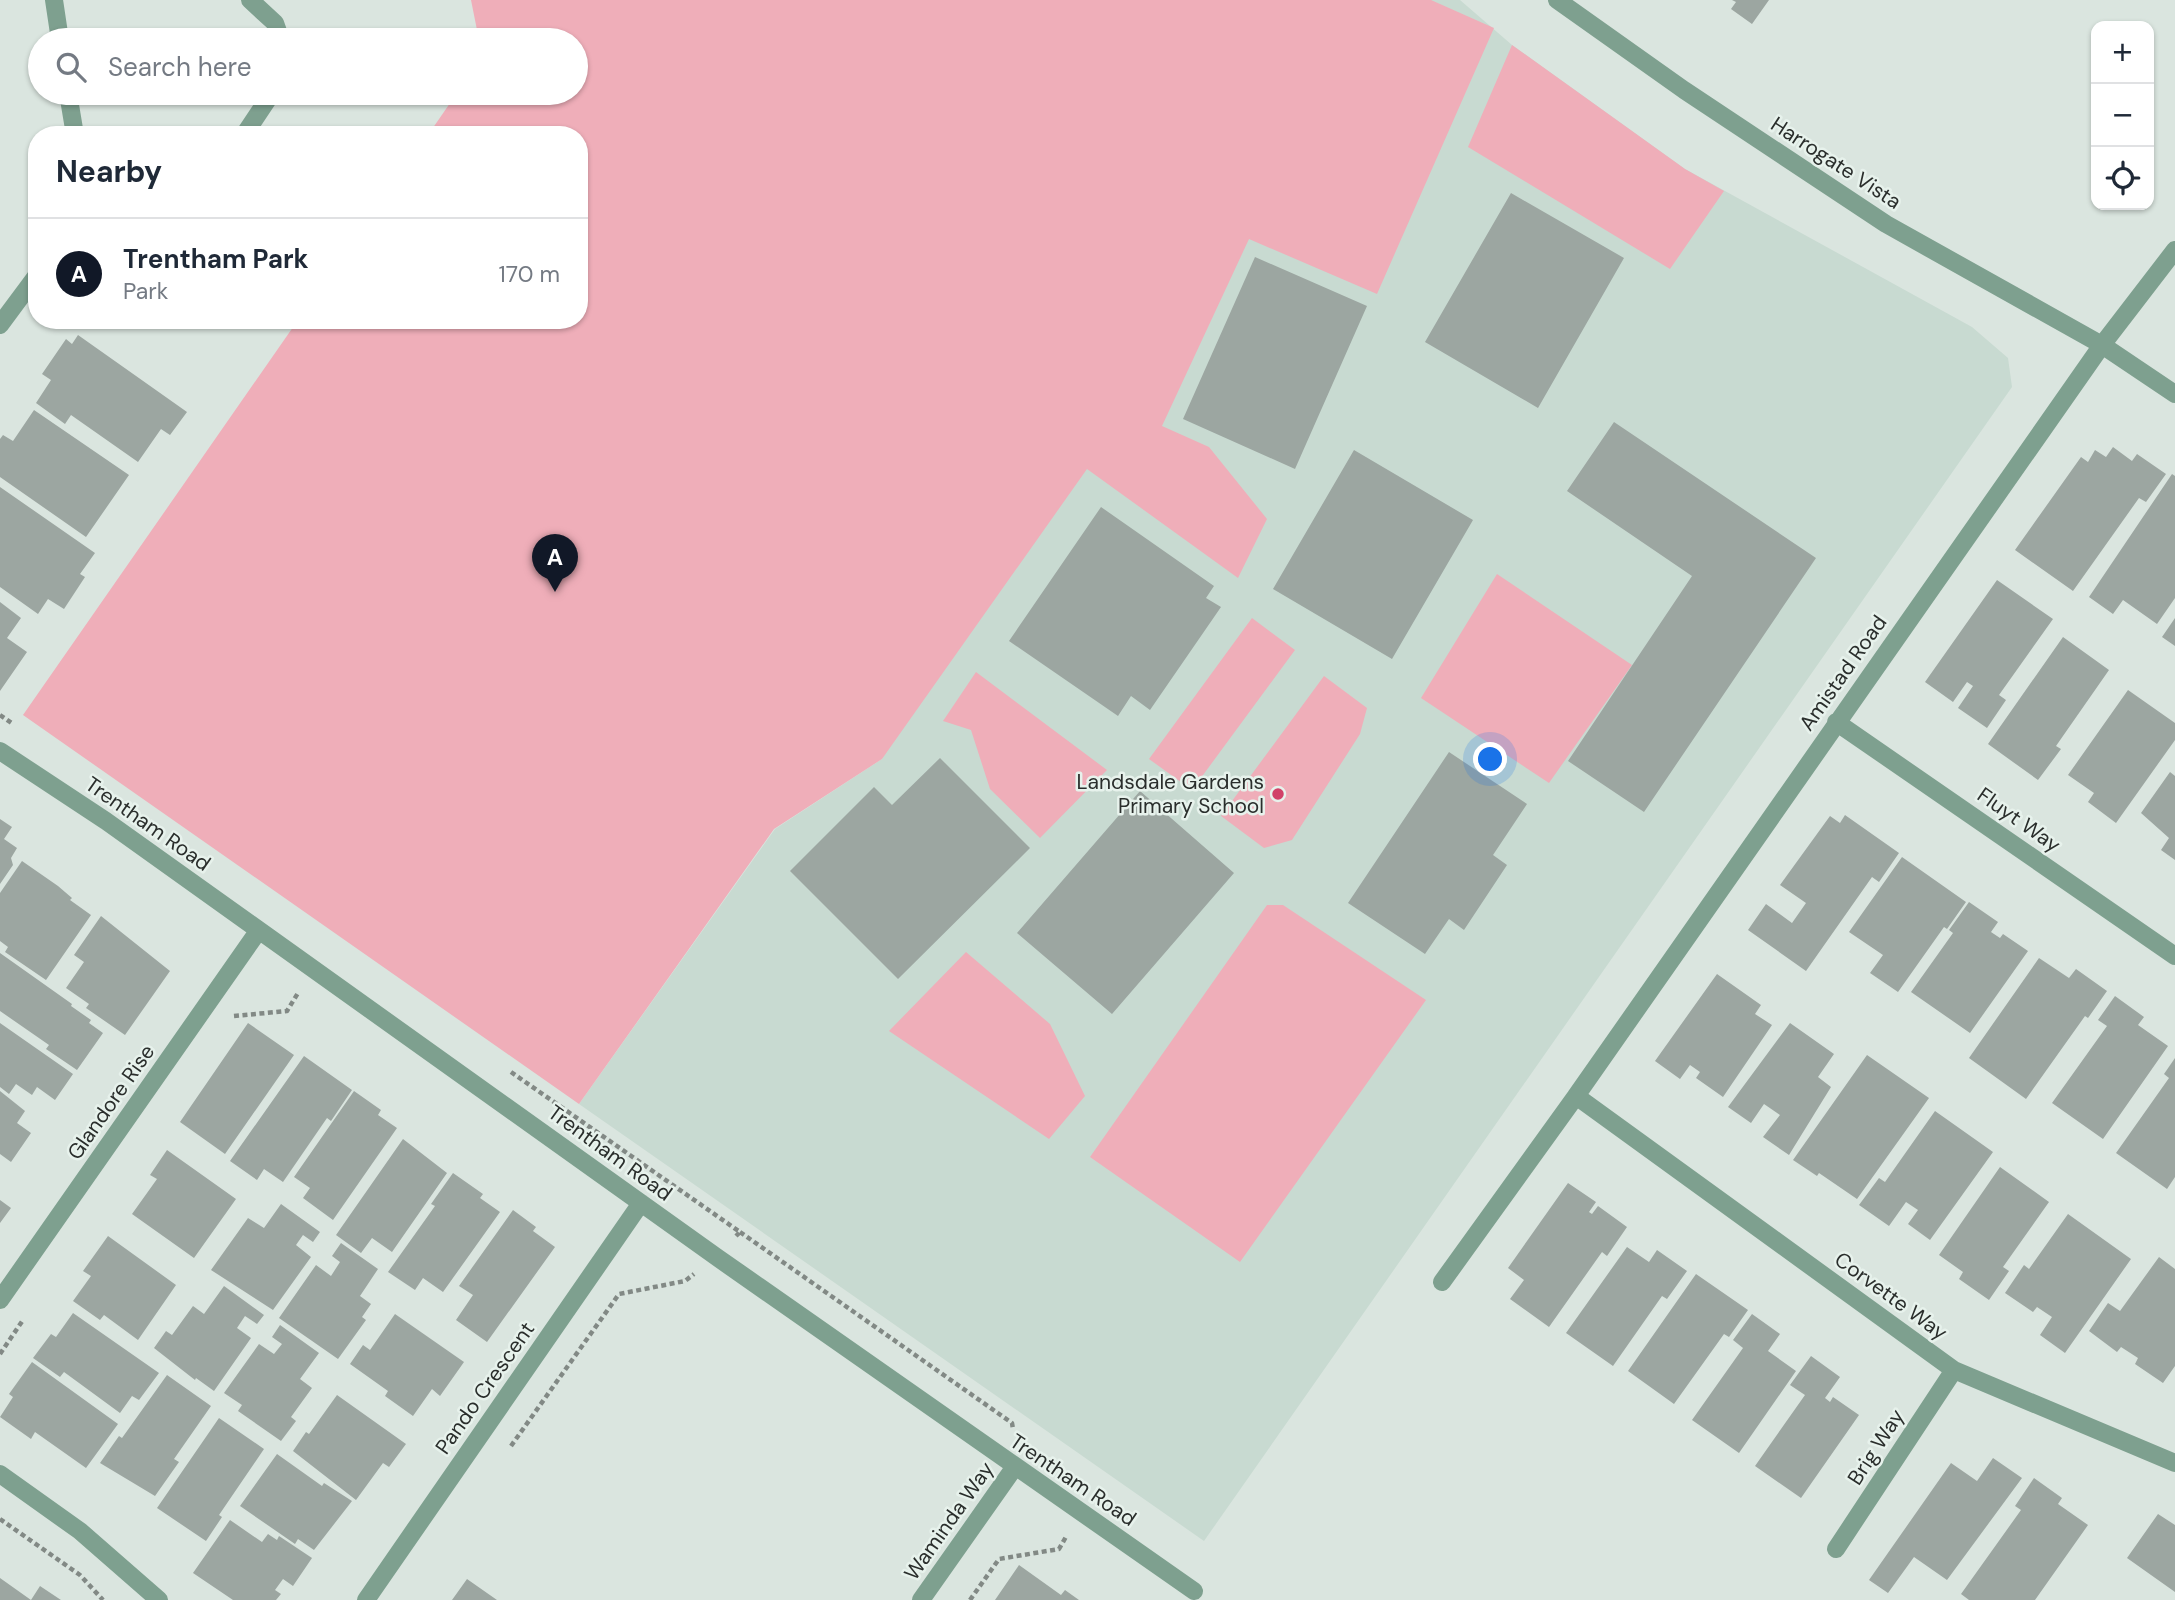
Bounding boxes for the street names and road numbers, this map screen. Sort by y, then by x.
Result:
street label: Harrogate Vista [1765,110,1907,216]
street label: Amistad Road [1793,610,1893,736]
street label: Trentham Road [80,770,216,878]
street label: Fluyt Way [1972,781,2066,859]
street label: Glandore Rise [61,1039,161,1165]
street label: Trentham Road [542,1099,678,1207]
street label: Corvette Way [1829,1246,1953,1347]
street label: Pando Crescent [429,1316,541,1460]
street label: Brig Way [1841,1404,1911,1490]
street label: Trentham Road [1004,1427,1142,1533]
street label: Waminda Way [898,1456,1000,1586]

